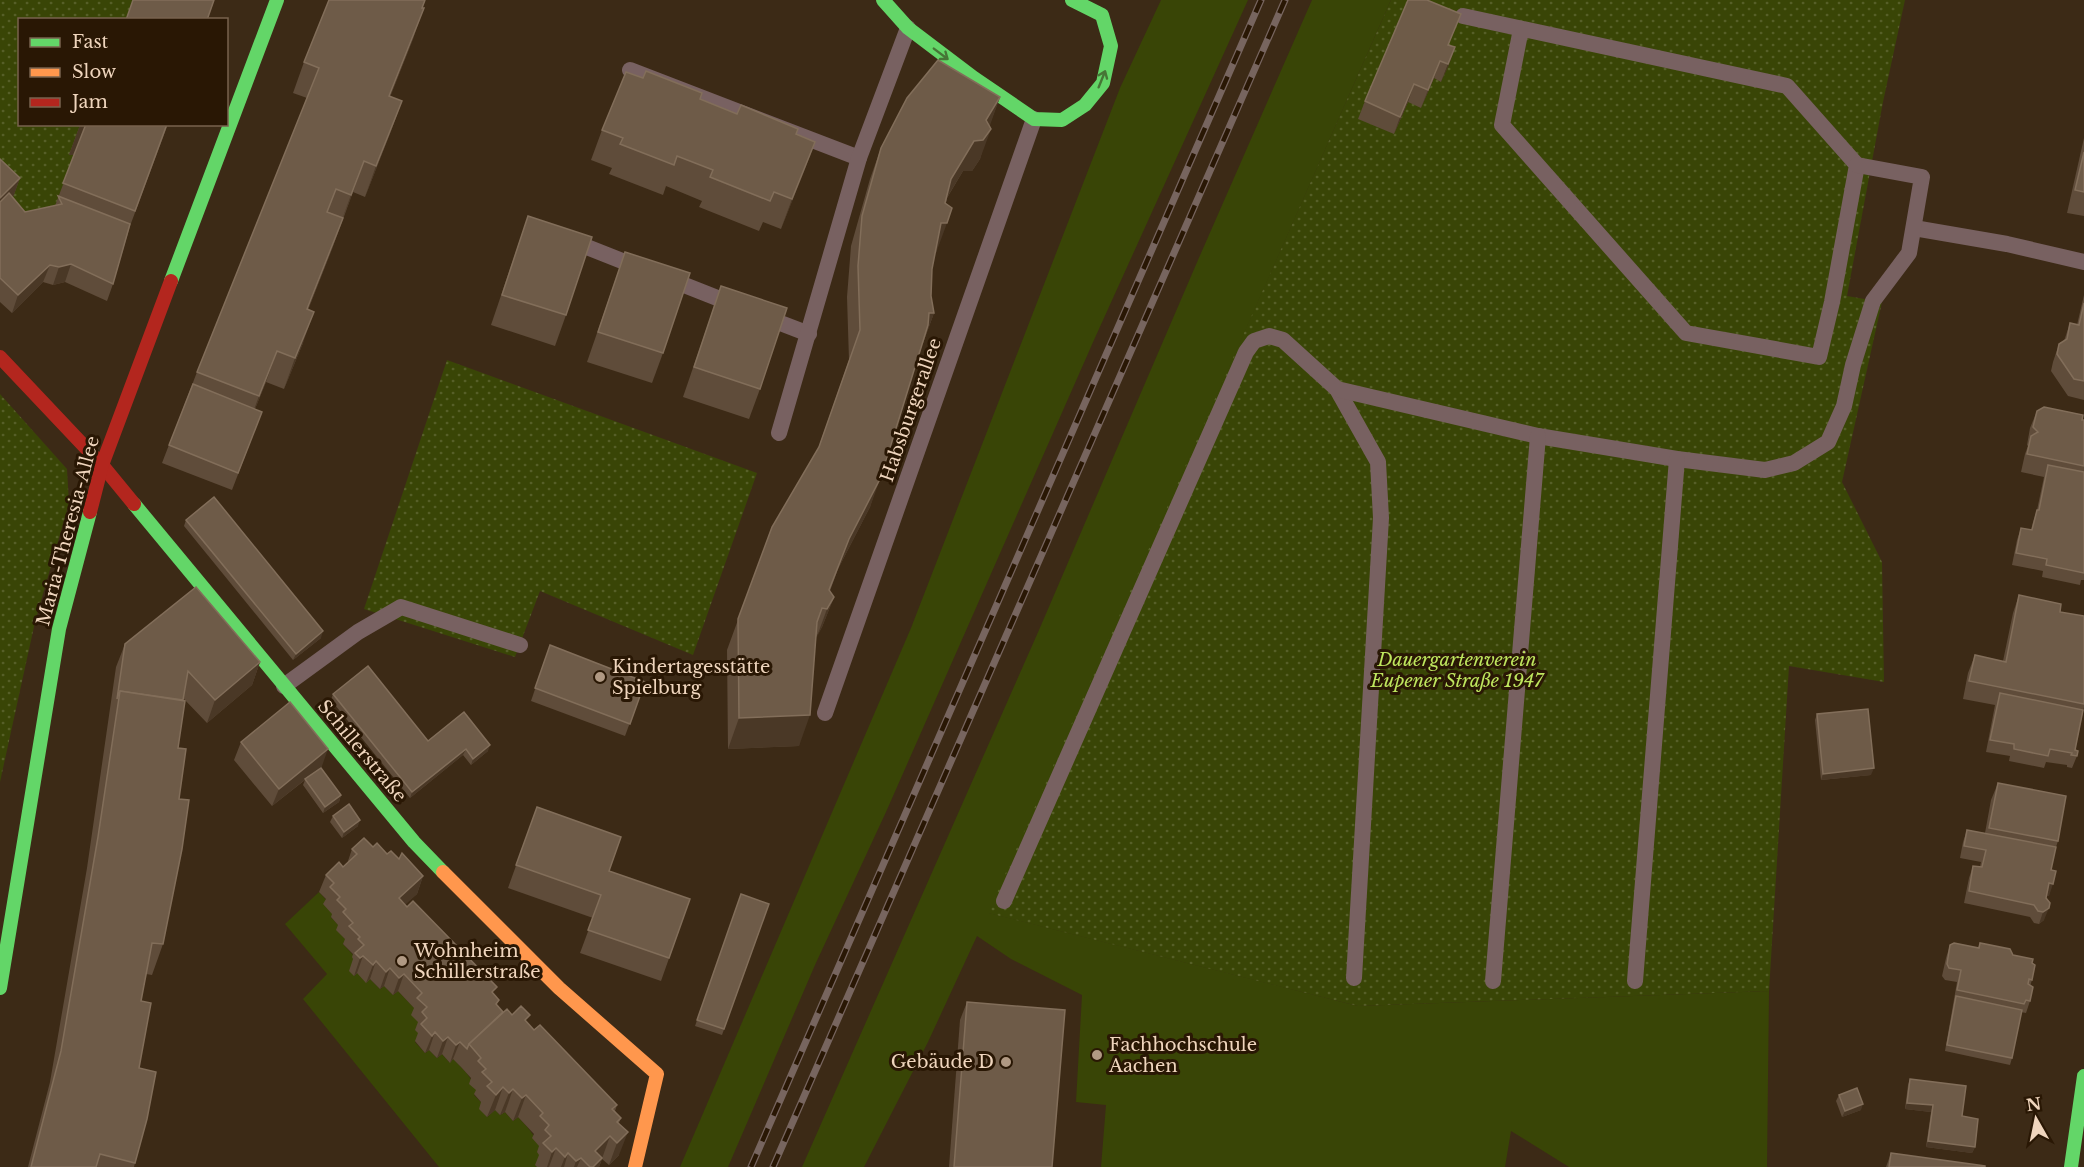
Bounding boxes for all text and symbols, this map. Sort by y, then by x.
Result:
legend [18,18,228,126]
text: Fast [72,31,109,53]
one-way arrow [933,47,949,60]
text: Slow [72,61,117,83]
one-way arrow [1097,70,1108,88]
text: Jam [70,91,108,113]
street label: Habsburgerallee [876,335,946,485]
street label: Maria-Theresia-Allee [32,434,104,628]
park label: Dauergartenverein Eupener Straße 1947 [1370,649,1545,692]
place label: Kindertagesstätte Spielburg [612,656,770,699]
marker: Kindertagesstätte Spielburg [593,670,607,684]
street label: Schillerstraße [313,695,411,807]
place label: Wohnheim Schillerstraße [413,940,541,983]
marker: Wohnheim Schillerstraße [395,954,409,968]
place label: Fachhochschule Aachen [1108,1034,1257,1077]
marker: Fachhochschule Aachen [1090,1048,1104,1062]
place label: Gebäude D [891,1051,994,1073]
marker: Gebäude D [999,1055,1013,1069]
north arrow [2006,1089,2066,1149]
text: N [2025,1093,2043,1115]

